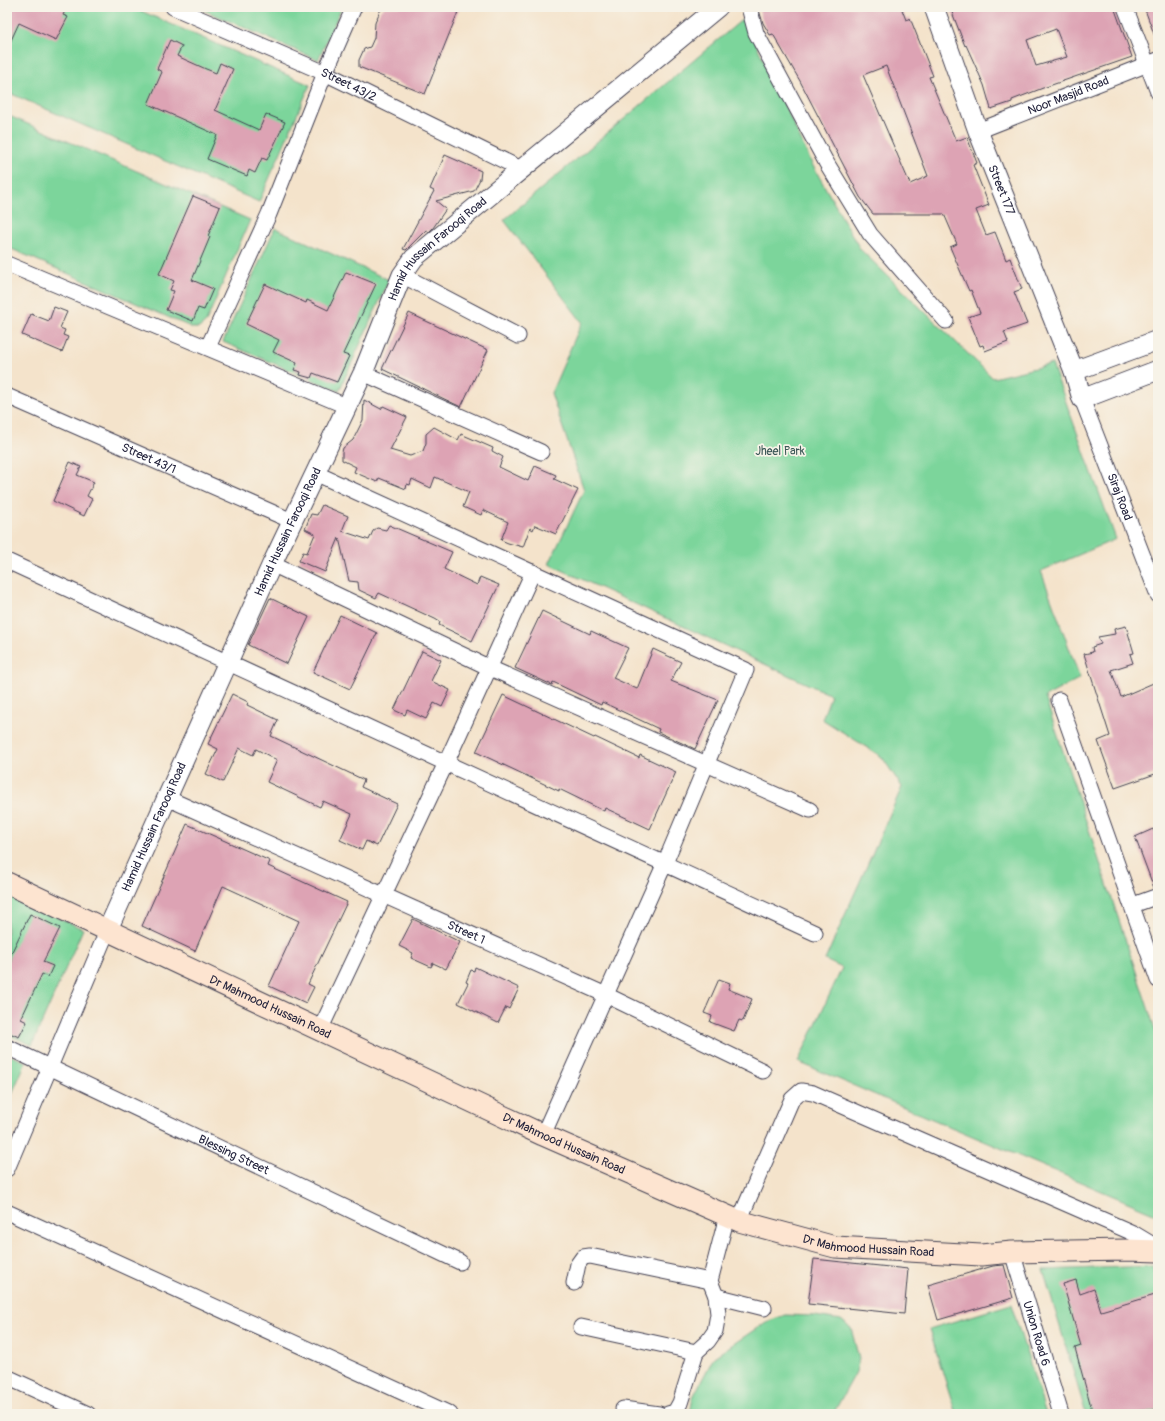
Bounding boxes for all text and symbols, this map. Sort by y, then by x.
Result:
street label: Street 43/2 [319,65,379,105]
street label: Noor Masjid Road [1026,73,1111,118]
street label: Street 177 [985,163,1019,218]
street label: Hamid Hussain Farooqi Road [385,193,490,303]
street label: Street 43/1 [119,440,178,477]
park label: Jheel Park [755,444,805,459]
street label: Hamid Hussain Farooqi Road [251,465,324,598]
street label: Siraj Road [1104,471,1136,523]
street label: Hamid Hussain Farooqi Road [118,760,190,894]
street label: Street 1 [445,917,488,947]
street label: Dr Mahmood Hussain Road [207,972,334,1042]
street label: Dr Mahmood Hussain Road [500,1110,628,1178]
street label: Blessing Street [196,1131,272,1178]
street label: Dr Mahmood Hussain Road [801,1231,935,1260]
street label: Union Road 6 [1020,1299,1054,1368]

